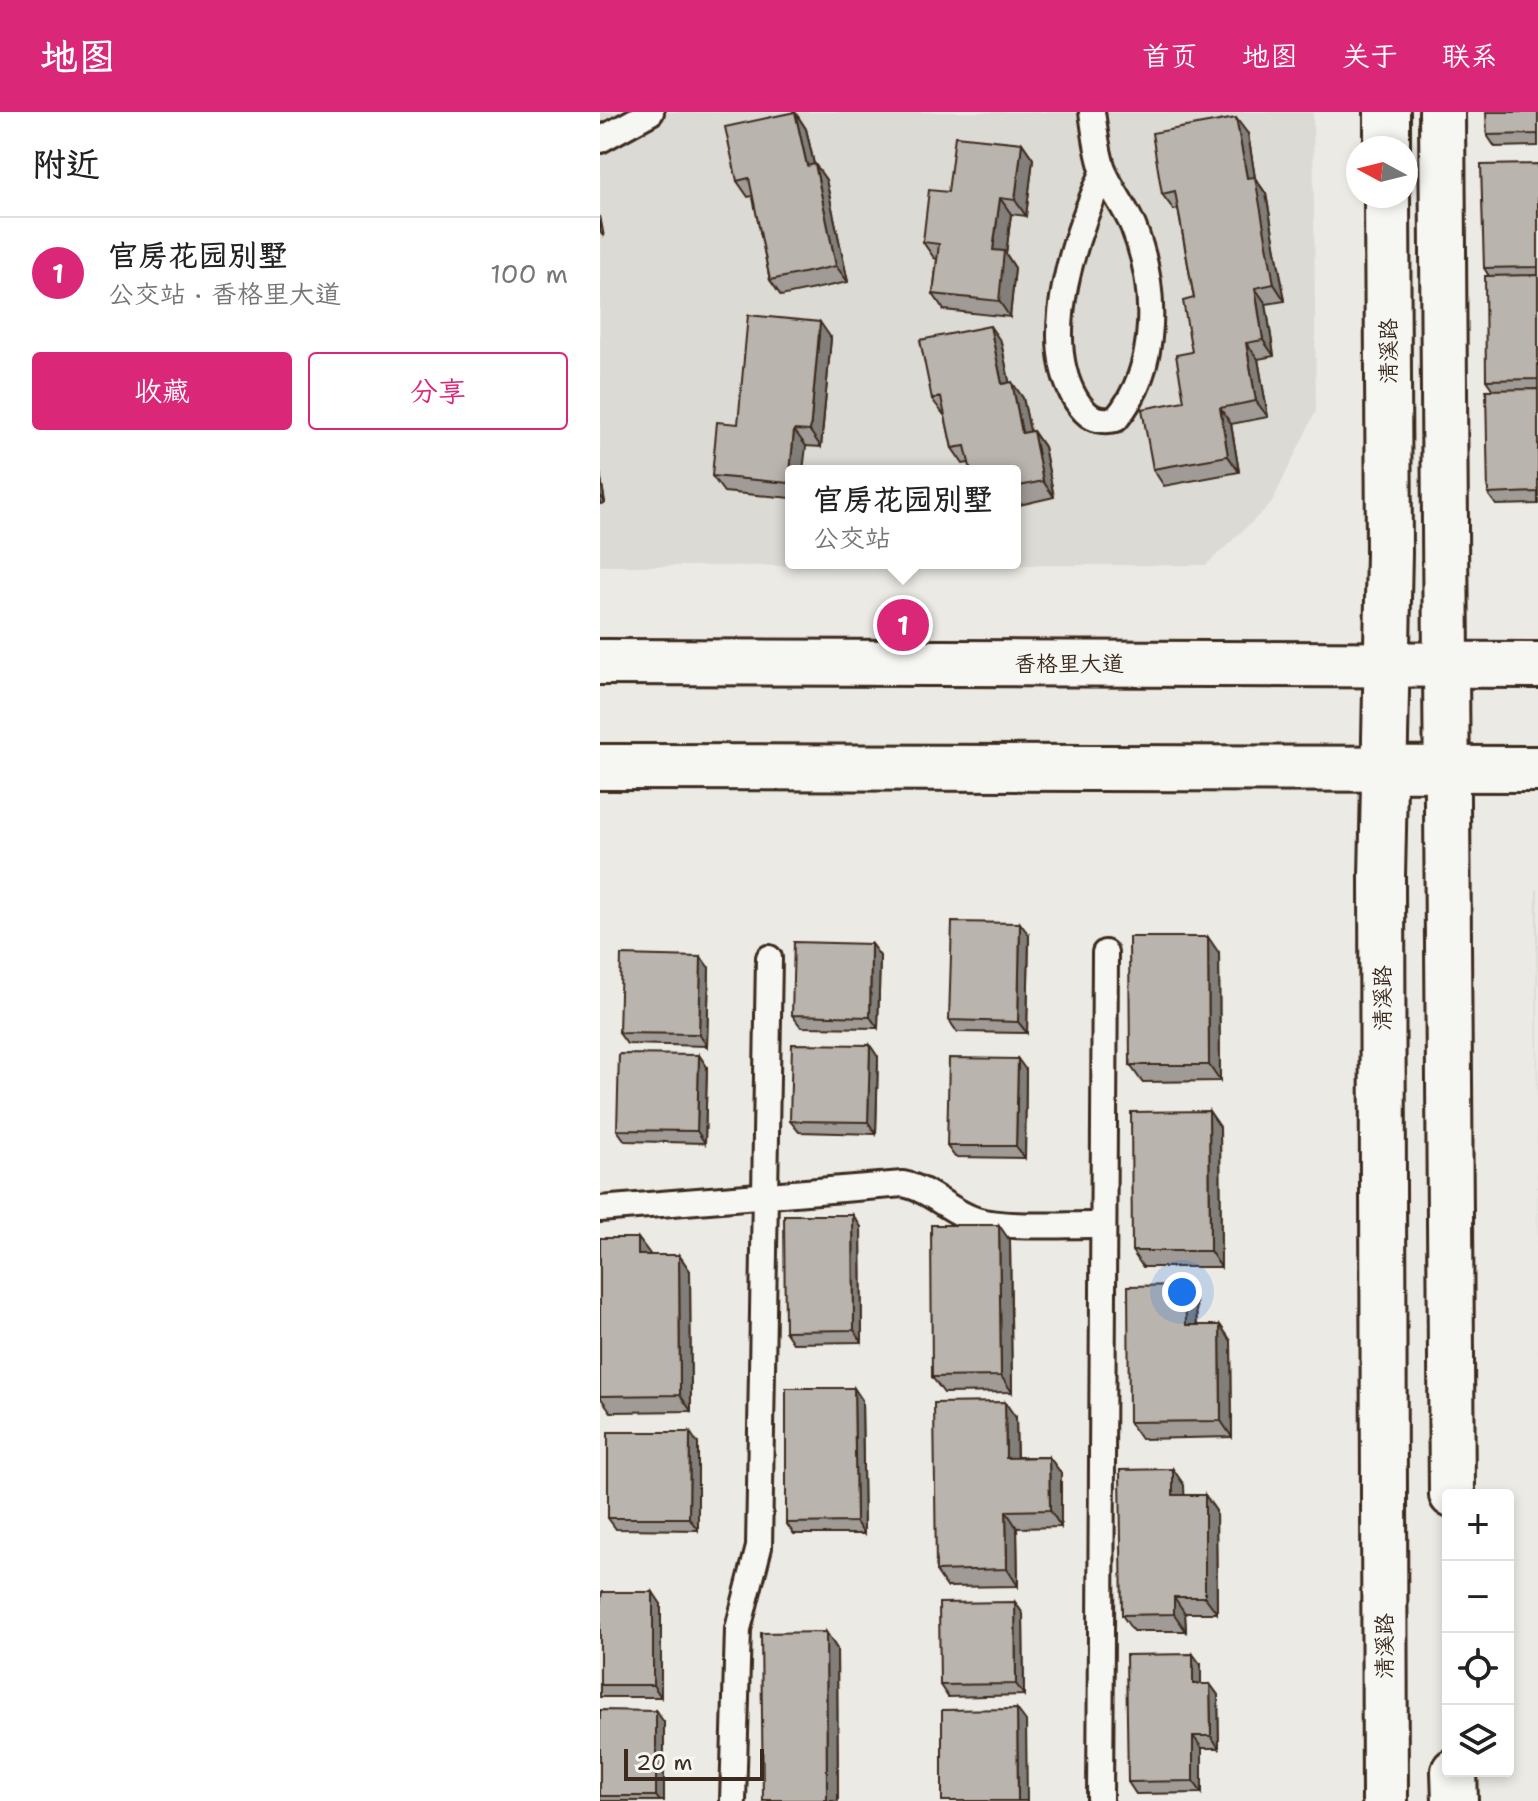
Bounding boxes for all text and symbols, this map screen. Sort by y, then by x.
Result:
text: 地图 [40,31,116,82]
text: 首页 [1142,37,1198,75]
text: 地图 [1242,37,1298,75]
text: 关于 [1342,37,1398,75]
text: 联系 [1442,37,1498,75]
north arrow [1346,136,1418,208]
text: 附近 [32,141,100,187]
text: 官房花园别墅 [108,235,288,276]
text: 1 [52,256,64,291]
text: 100 m [490,256,568,291]
text: 公交站 · 香格里大道 [108,276,341,311]
street label: 清溪路 [1374,318,1403,384]
button: 收藏 [32,352,292,430]
button: 分享 [308,352,568,430]
popup [785,465,1021,569]
text: 官房花园别墅 [813,479,993,520]
text: 公交站 [813,520,891,555]
pin: 1 [877,595,929,655]
street label: 香格里大道 [1014,649,1124,678]
street label: 清溪路 [1368,965,1397,1031]
your location [1162,1272,1202,1312]
map controls [1442,1489,1514,1777]
button: + [1442,1489,1514,1561]
button: − [1442,1561,1514,1633]
street label: 清溪路 [1370,1613,1399,1679]
button: locate [1442,1633,1514,1705]
button: layers [1442,1705,1514,1777]
scale bar [624,1745,764,1781]
text: 20 m [636,1748,693,1777]

